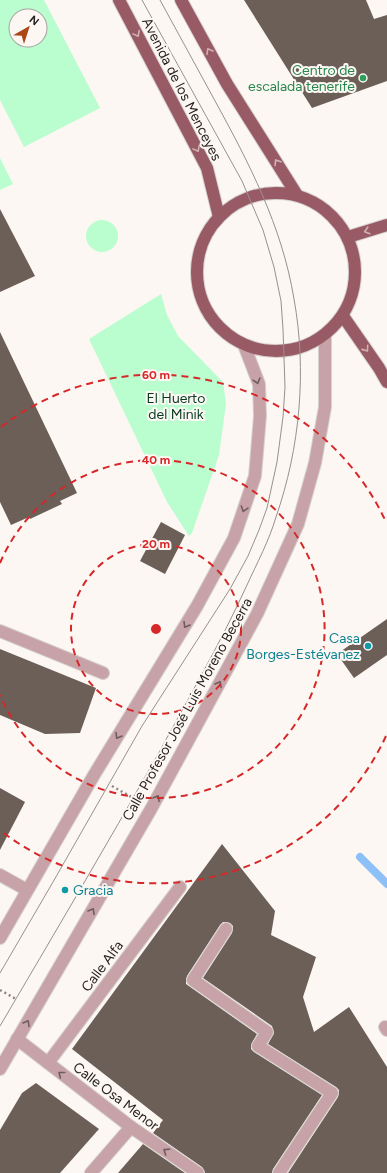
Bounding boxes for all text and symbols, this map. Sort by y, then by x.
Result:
north arrow [8,8,48,48]
text: N [27,13,41,28]
street label: Avenida de los Menceyes [138,15,225,164]
one-way arrow [132,30,140,38]
one-way arrow [206,48,214,56]
place label: Centro de escalada tenerife [248,62,355,95]
marker: Centro de escalada tenerife [358,73,368,83]
one-way arrow [193,145,200,153]
one-way arrow [274,159,281,166]
one-way arrow [364,226,371,235]
one-way arrow [361,344,368,351]
text: 60 m [142,368,170,382]
one-way arrow [252,378,261,385]
park label: El Huerto del Minik [147,390,205,423]
text: 40 m [142,453,170,467]
one-way arrow [240,505,249,512]
text: 20 m [142,537,170,551]
street label: Calle Profesor José Luis Moreno Becerra [119,595,256,824]
one-way arrow [183,621,190,628]
centre of rings [149,622,163,636]
place label: Casa Borges-Estévanez [246,630,360,663]
marker: Casa Borges-Estévanez [363,641,373,651]
one-way arrow [214,681,222,688]
one-way arrow [115,732,122,739]
one-way arrow [152,795,159,802]
place label: Gracia [73,882,113,899]
marker: Gracia [60,885,70,895]
one-way arrow [87,908,94,915]
street label: Calle Alfa [78,937,127,995]
one-way arrow [22,1020,29,1027]
street label: Calle Osa Menor [70,1059,162,1134]
one-way arrow [59,1072,66,1079]
one-way arrow [163,1148,170,1156]

